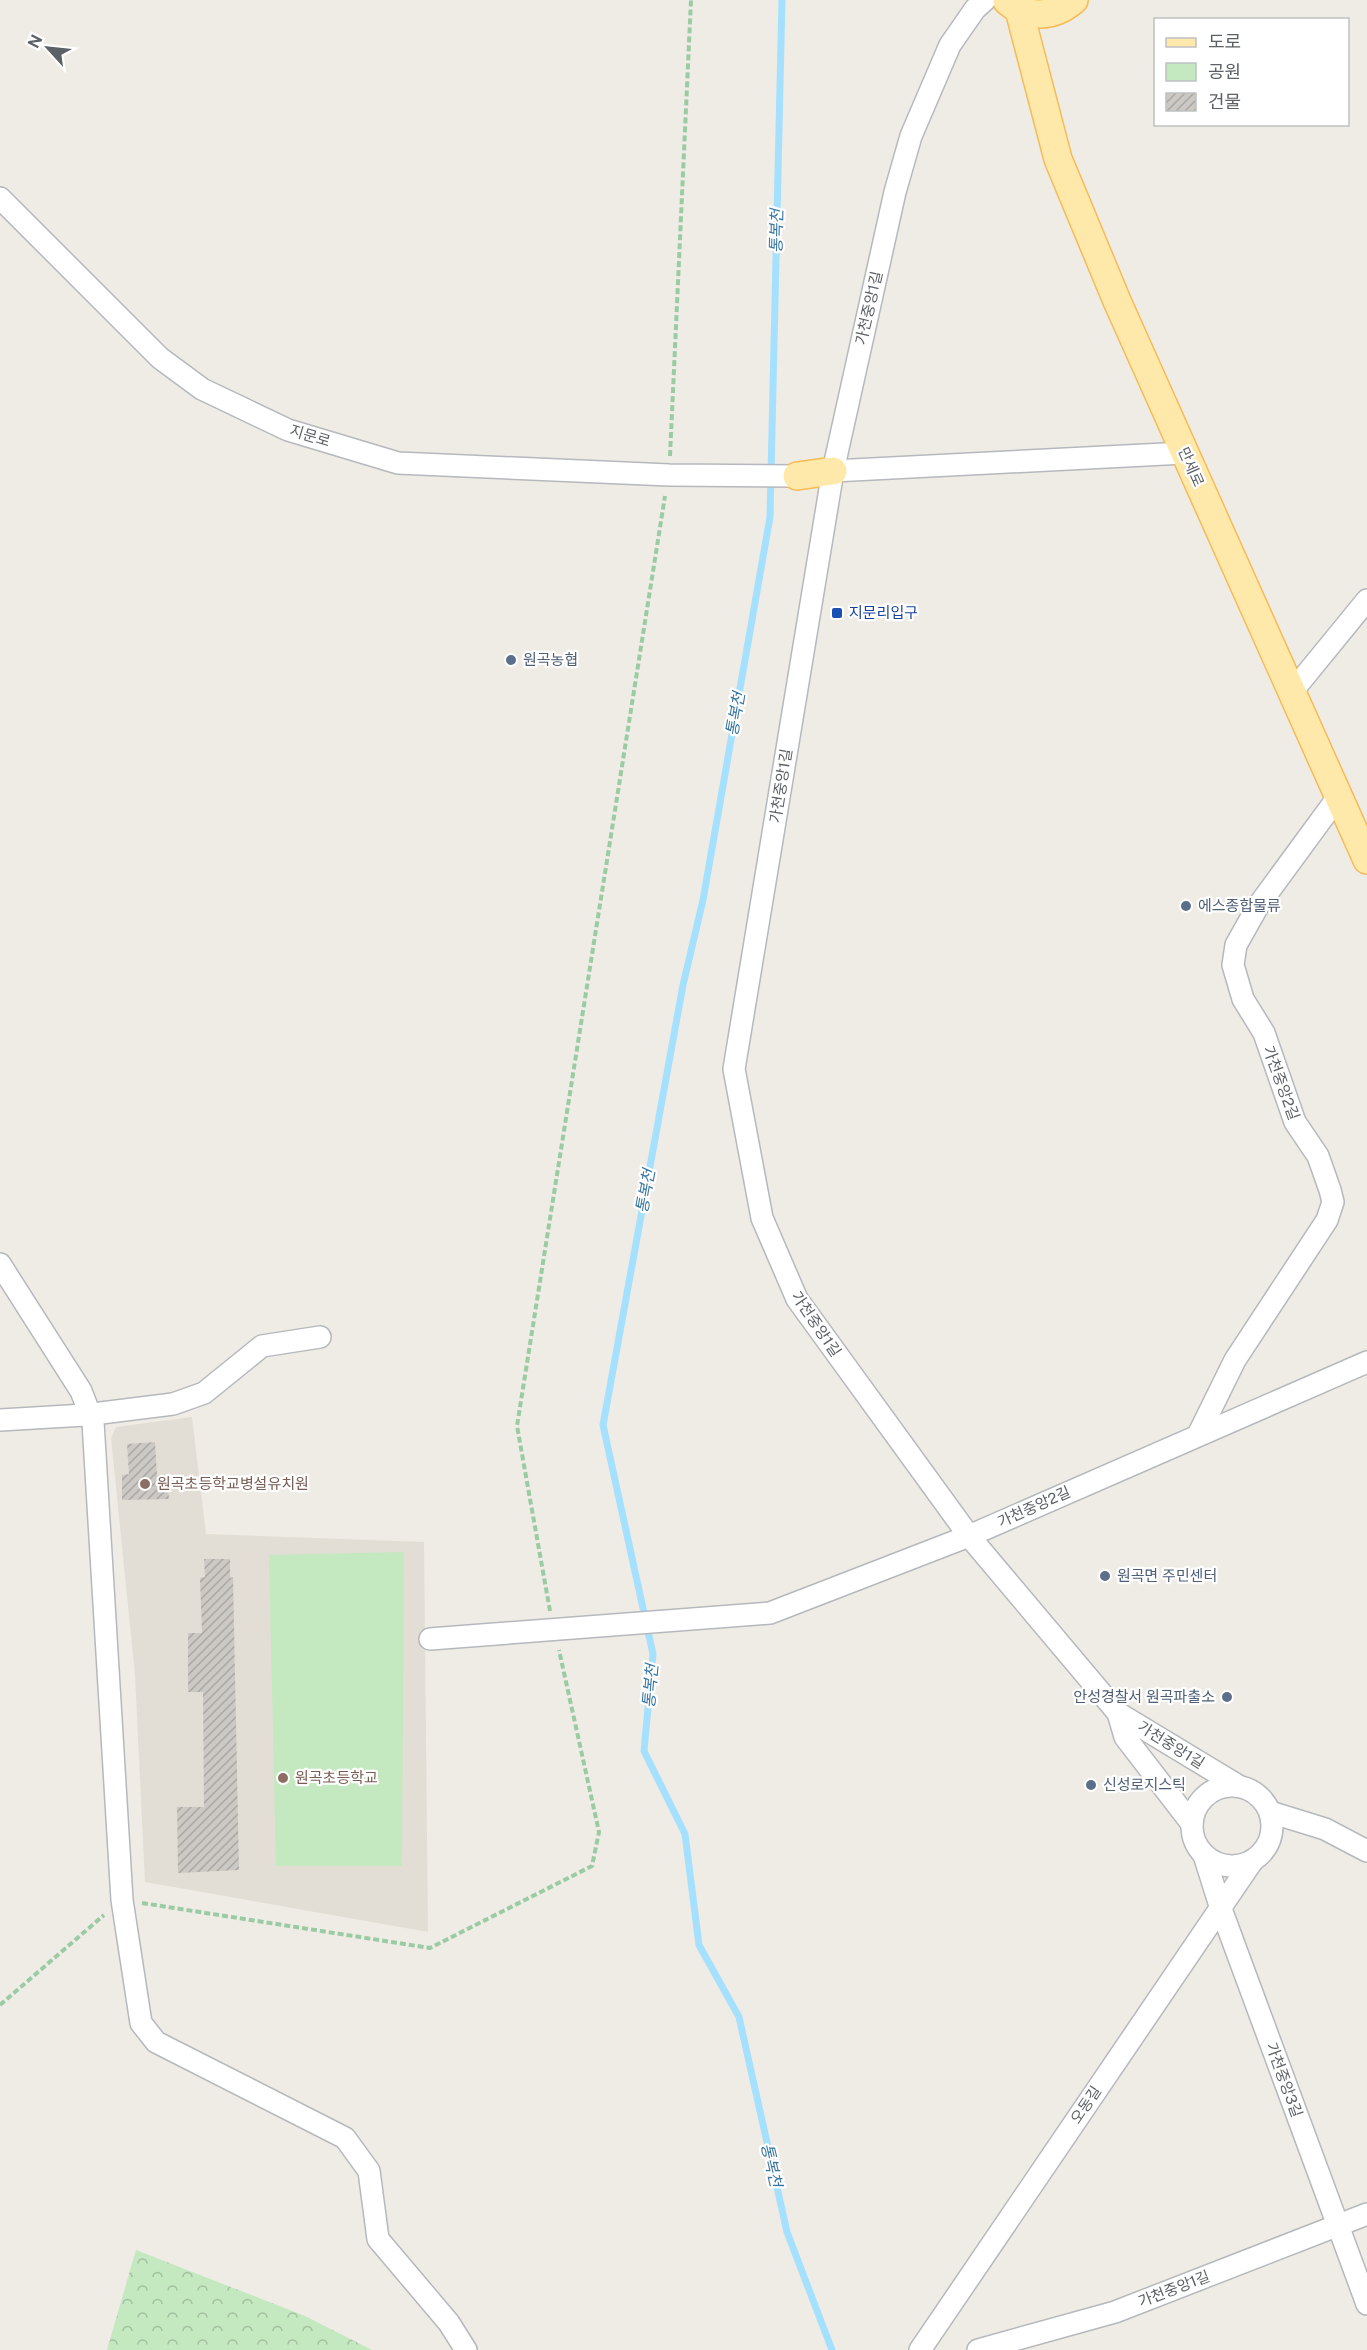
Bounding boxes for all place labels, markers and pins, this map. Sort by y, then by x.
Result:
place label: 지문리입구 [849,604,918,621]
marker: 지문리입구 [830,606,844,620]
place label: 원곡농협 [523,651,578,668]
marker: 원곡농협 [504,653,518,667]
place label: 에스종합물류 [1198,897,1281,914]
marker: 에스종합물류 [1179,899,1193,913]
place label: 원곡초등학교병설유치원 [157,1475,309,1492]
marker: 원곡초등학교병설유치원 [138,1477,152,1491]
place label: 원곡면 주민센터 [1117,1567,1217,1584]
marker: 원곡면 주민센터 [1098,1569,1112,1583]
place label: 안성경찰서 원곡파출소 [1073,1688,1215,1705]
marker: 안성경찰서 원곡파출소 [1220,1690,1234,1704]
place label: 원곡초등학교 [295,1769,378,1786]
marker: 원곡초등학교 [276,1771,290,1785]
place label: 신성로지스틱 [1103,1776,1186,1793]
marker: 신성로지스틱 [1084,1778,1098,1792]

